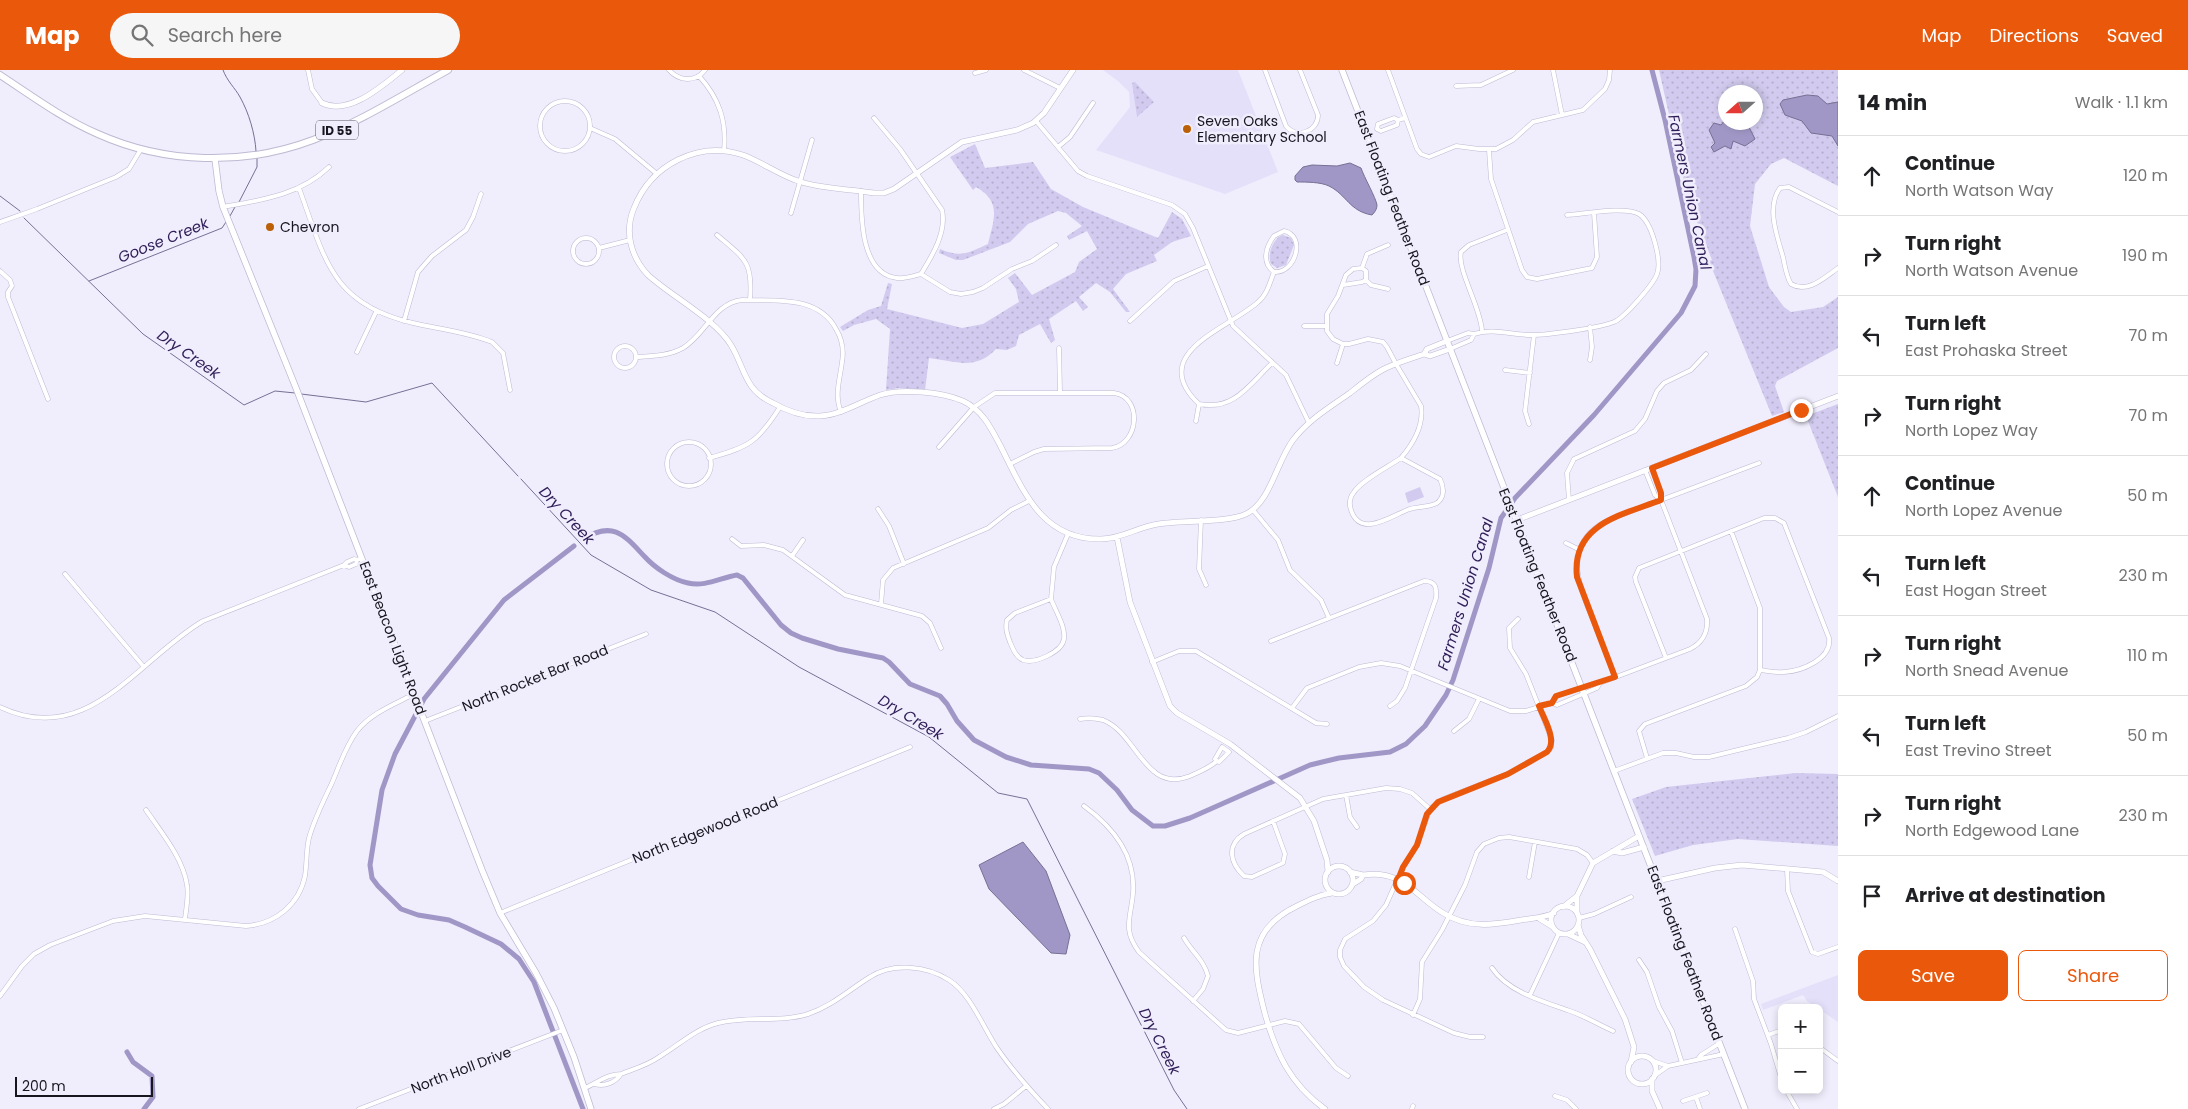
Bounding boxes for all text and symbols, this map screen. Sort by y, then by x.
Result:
search box [110,13,460,58]
text: Map [25,19,80,52]
icon: search [128,21,156,49]
text: Search here [168,22,282,49]
text: Map [1922,23,1961,48]
text: Directions [1989,23,2079,48]
text: Saved [2107,23,2163,48]
north arrow [1718,85,1763,130]
text: 14 min [1858,88,1927,117]
text: Walk · 1.1 km [2075,91,2168,114]
street label: East Floating Feather Road [1349,108,1435,288]
place label: Seven Oaks Elementary School [1197,111,1327,147]
water label: Farmers Union Canal [1663,112,1717,272]
road number: ID 55 [316,120,358,140]
marker: Seven Oaks Elementary School [1181,123,1193,135]
text: Continue [1905,150,1995,177]
icon: ahead [1858,162,1886,190]
text: 120 m [2123,164,2168,187]
text: North Watson Way [1905,179,2054,202]
water label: Goose Creek [115,212,213,268]
place label: Chevron [280,217,339,237]
marker: Chevron [264,221,276,233]
text: Turn right [1905,230,2001,257]
icon: right [1858,242,1886,270]
text: 190 m [2122,244,2168,267]
text: North Watson Avenue [1905,259,2078,282]
text: Turn left [1905,310,1986,337]
icon: left [1858,322,1886,350]
text: 70 m [2128,324,2168,347]
water label: Dry Creek [153,325,226,384]
text: East Prohaska Street [1905,339,2068,362]
text: Turn right [1905,390,2001,417]
route end [1790,399,1813,422]
icon: right [1858,402,1886,430]
text: 70 m [2128,404,2168,427]
text: North Lopez Way [1905,419,2038,442]
text: Continue [1905,470,1995,497]
water label: Dry Creek [535,481,600,550]
icon: ahead [1858,482,1886,510]
text: 50 m [2127,484,2168,507]
street label: East Floating Feather Road [1494,485,1582,665]
text: North Lopez Avenue [1905,499,2062,522]
water label: Farmers Union Canal [1432,515,1498,673]
text: Turn left [1905,550,1986,577]
street label: East Beacon Light Road [354,558,432,718]
icon: left [1858,562,1886,590]
text: 230 m [2119,564,2168,587]
text: East Hogan Street [1905,579,2047,602]
text: Turn right [1905,630,2001,657]
street label: North Rocket Bar Road [459,640,611,716]
icon: right [1858,642,1886,670]
text: 110 m [2127,644,2168,667]
text: North Snead Avenue [1905,659,2068,682]
water label: Dry Creek [874,689,949,745]
text: Turn left [1905,710,1986,737]
icon: left [1858,722,1886,750]
text: 50 m [2127,724,2168,747]
text: East Trevino Street [1905,739,2052,762]
text: Turn right [1905,790,2001,817]
street label: North Edgewood Road [629,792,781,868]
icon: right [1858,802,1886,830]
text: 230 m [2119,804,2168,827]
text: North Edgewood Lane [1905,819,2079,842]
street label: East Floating Feather Road [1642,863,1728,1043]
route start [1393,872,1416,895]
icon: arrive [1858,882,1886,910]
text: Arrive at destination [1905,882,2106,909]
button: Save [1858,950,2008,1001]
button: Share [2018,950,2168,1001]
water label: Dry Creek [1134,1004,1186,1079]
map controls [1778,1004,1823,1094]
button: + [1778,1004,1823,1049]
street label: North Holl Drive [408,1042,514,1098]
button: − [1778,1049,1823,1094]
scale bar [15,1074,152,1097]
text: 200 m [22,1076,66,1096]

